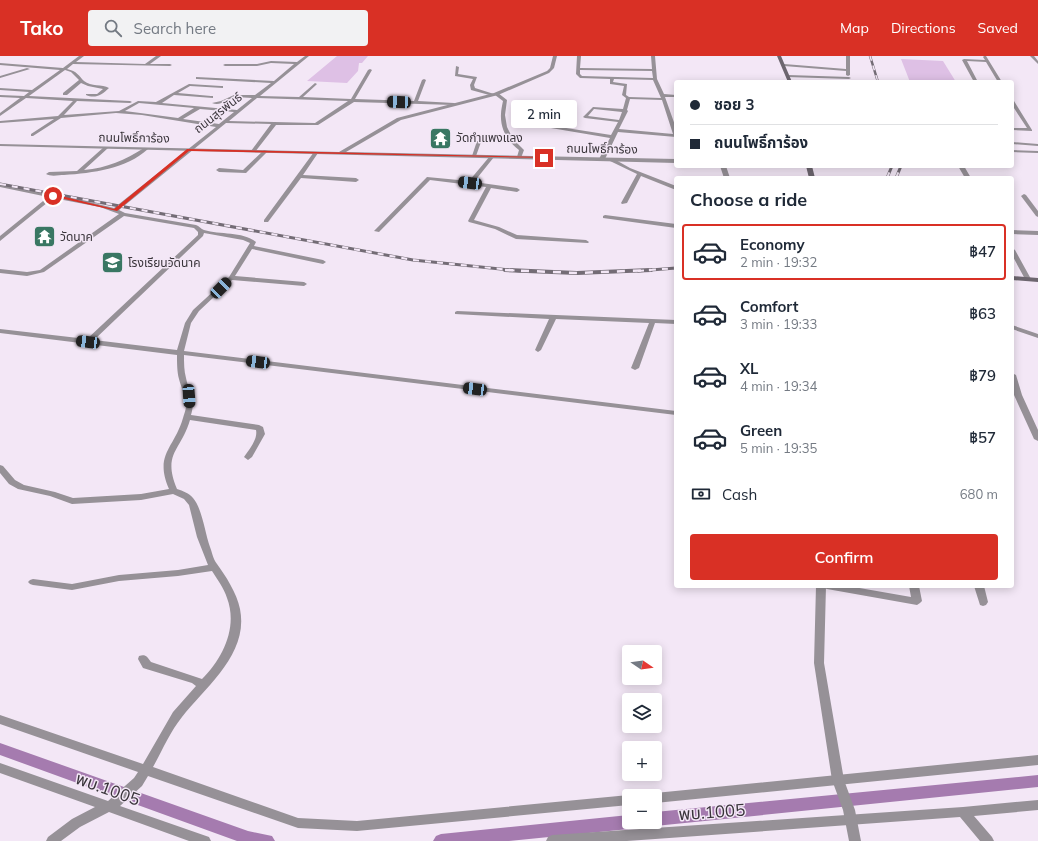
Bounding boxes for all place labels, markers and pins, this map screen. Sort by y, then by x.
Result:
temple icon: วัดกำแพงแลง [428,125,454,151]
place label: วัดกำแพงแลง [456,130,523,145]
temple icon: วัดนาค [32,224,58,250]
place label: วัดนาค [60,229,93,244]
school or university icon: โรงเรียนวัดนาค [100,250,126,276]
place label: โรงเรียนวัดนาค [128,255,201,270]

